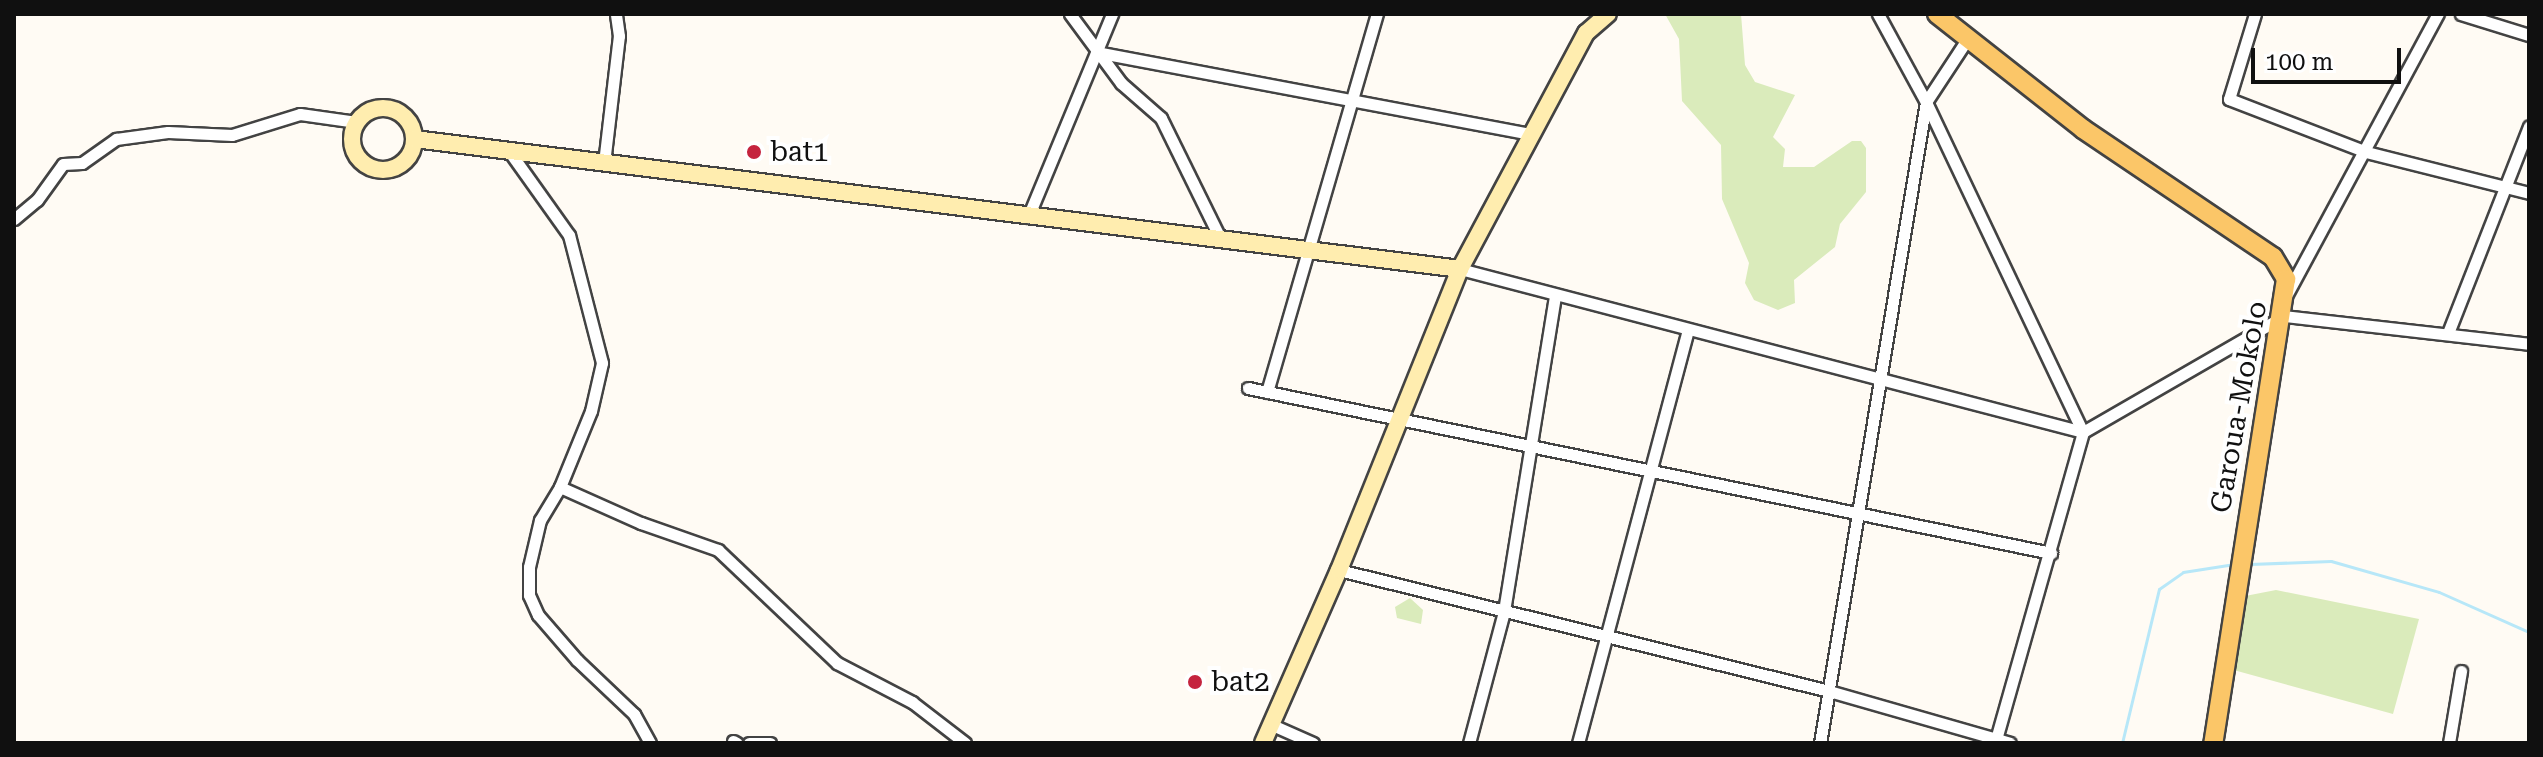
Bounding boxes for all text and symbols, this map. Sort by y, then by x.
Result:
scale bar [2255,32,2405,82]
text: 100 m [2265,48,2333,76]
place label: bat1 [770,135,829,169]
marker: bat1 [745,143,763,161]
street label: Garoua-Mokolo [2204,299,2274,515]
place label: bat2 [1211,665,1270,699]
marker: bat2 [1186,673,1204,691]

